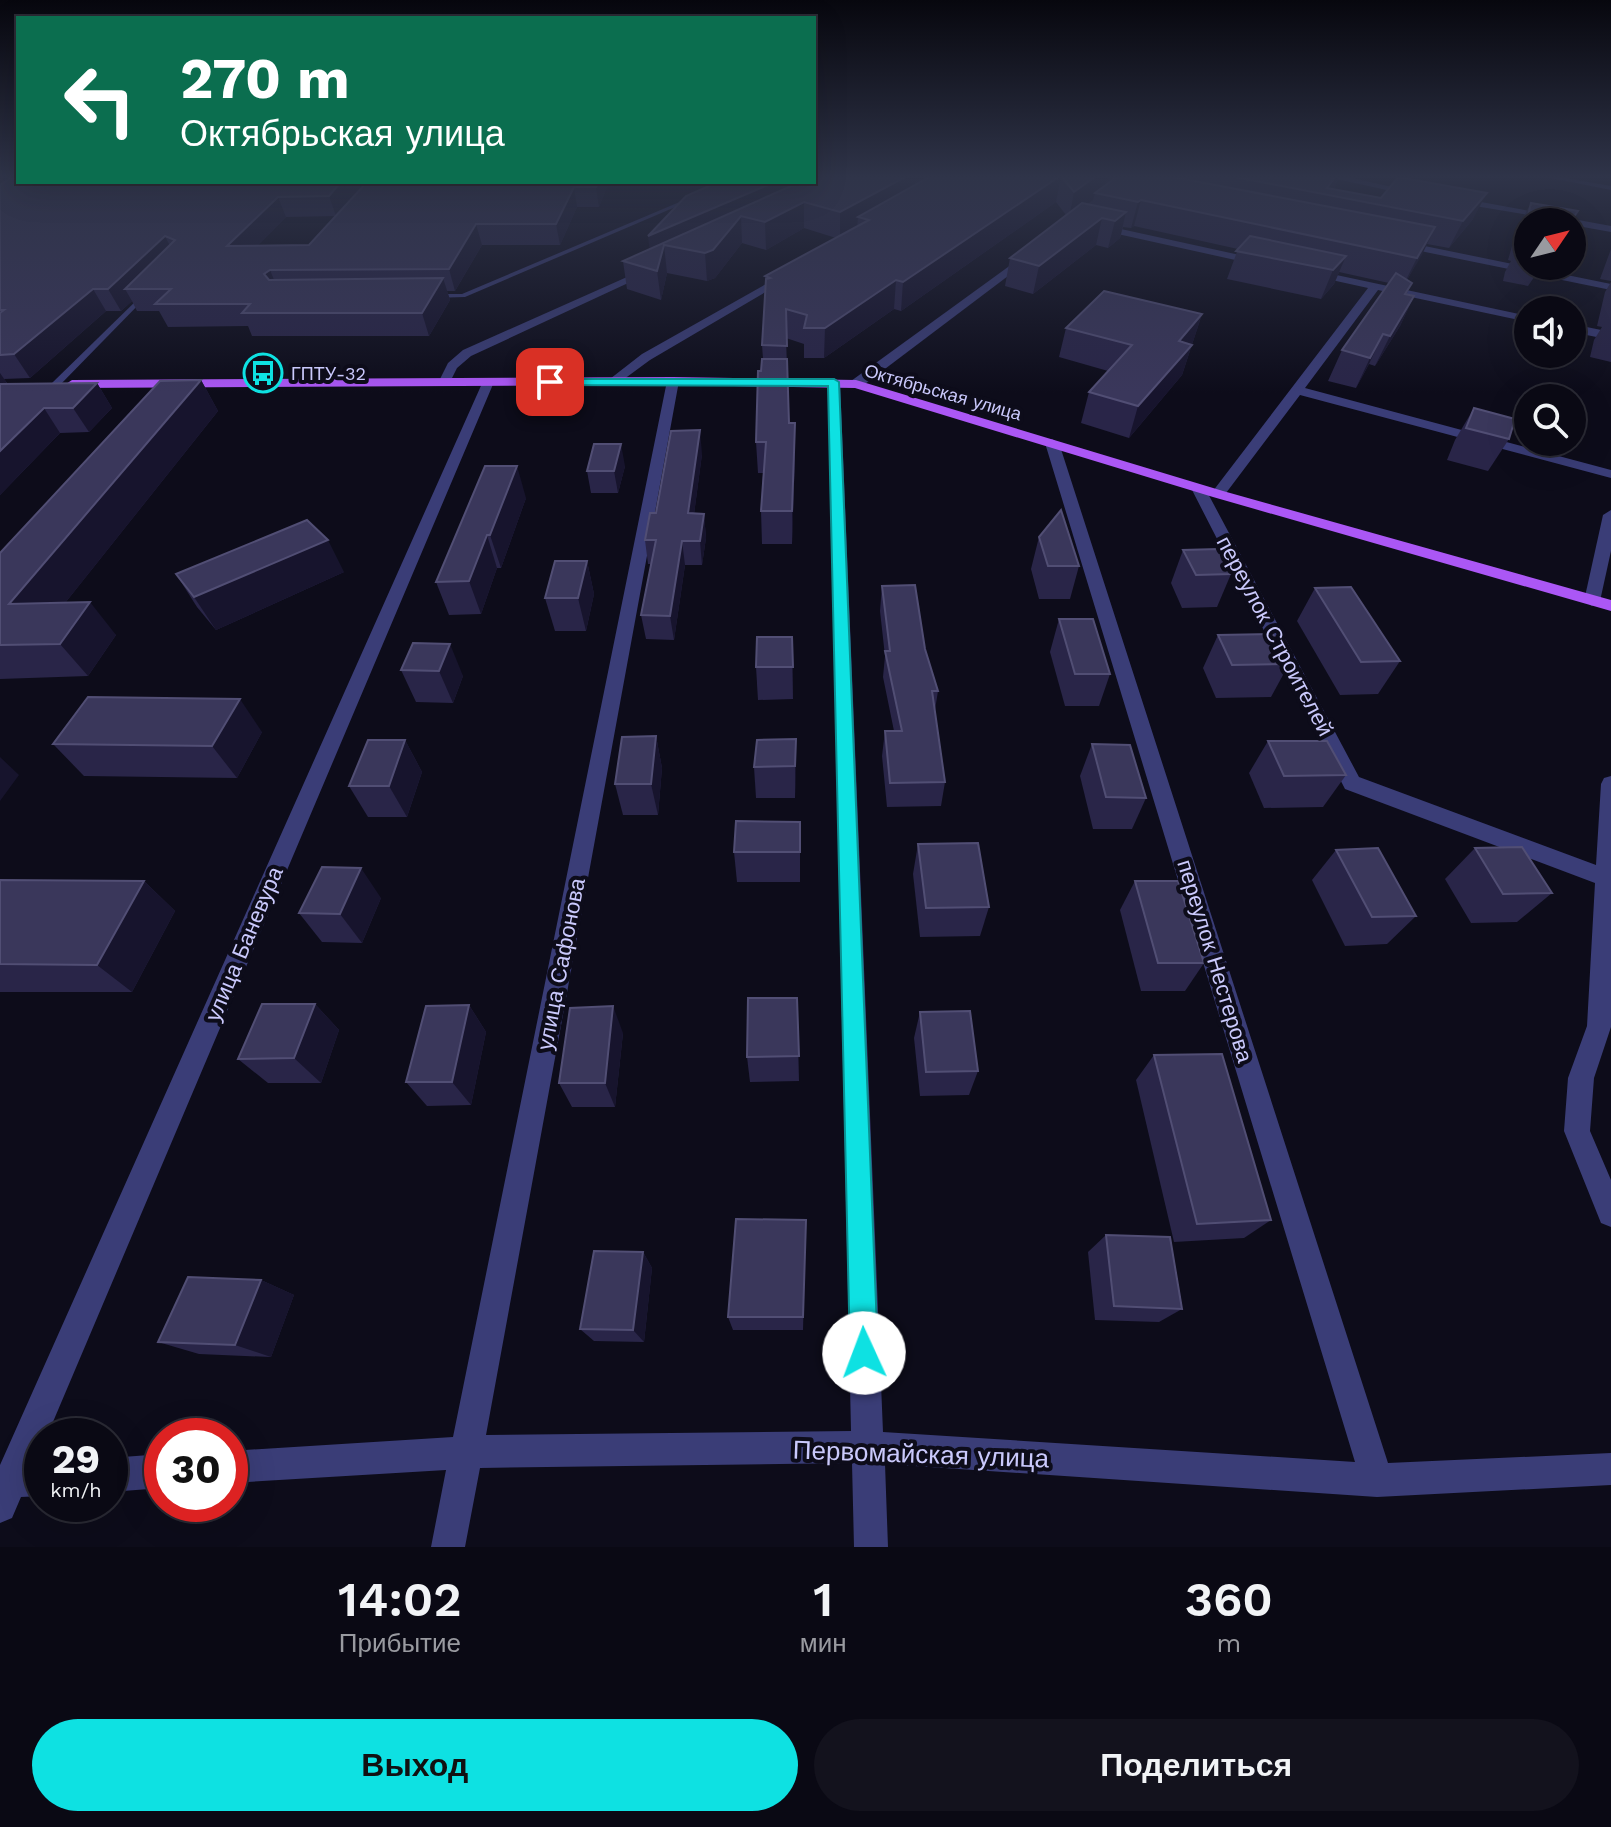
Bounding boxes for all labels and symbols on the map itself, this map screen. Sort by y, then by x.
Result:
north arrow [1514,208,1586,280]
pin [516,348,584,416]
bus stop icon: ГПТУ-32 [242,352,284,394]
street label: Октябрьская улица [862,360,1025,425]
place label: ГПТУ-32 [291,363,366,384]
street label: переулок Строителей [1212,532,1338,740]
street label: переулок Нестерова [1172,857,1258,1066]
street label: улица Баневура [200,862,288,1025]
street label: улица Сафонова [532,875,590,1052]
position arrow [822,1311,906,1395]
speed limit sign: 30 [144,1418,248,1522]
street label: Первомайская улица [792,1435,1050,1473]

